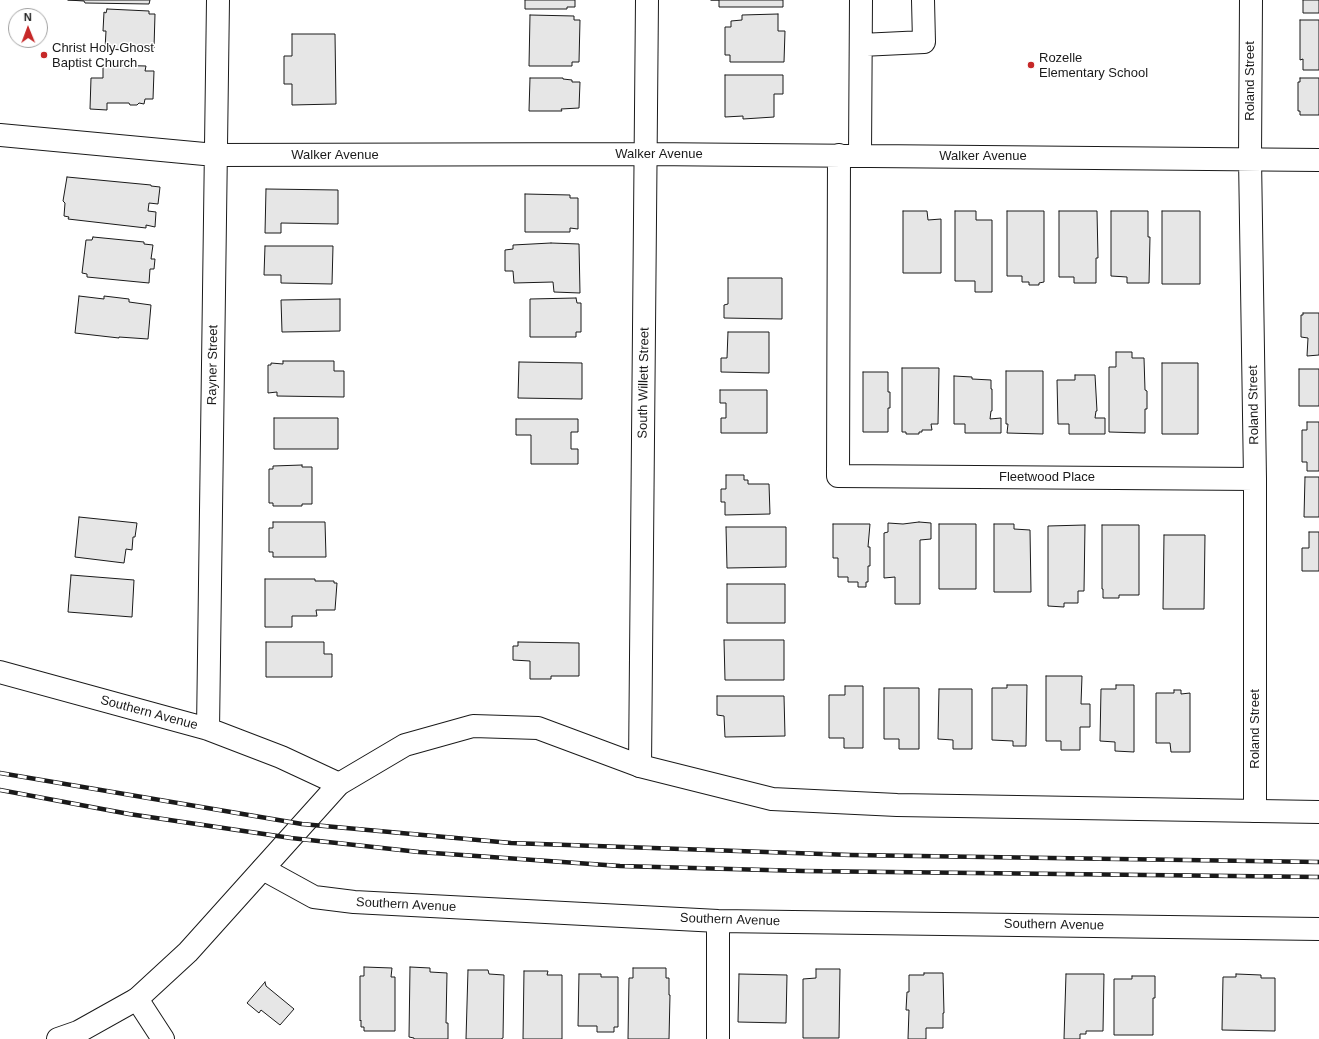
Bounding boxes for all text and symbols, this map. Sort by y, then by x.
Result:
north arrow [8,8,48,48]
text: N [24,11,32,23]
place label: Christ Holy Ghost Baptist Church [52,40,154,71]
street label: Roland Street [1242,41,1258,121]
marker: Christ Holy Ghost Baptist Church [39,50,49,60]
place label: Rozelle Elementary School [1039,50,1148,81]
marker: Rozelle Elementary School [1026,60,1036,70]
street label: Walker Avenue [615,146,703,162]
street label: Walker Avenue [291,147,379,163]
street label: Walker Avenue [939,148,1027,164]
street label: Rayner Street [205,325,221,405]
street label: South Willett Street [635,327,653,439]
street label: Roland Street [1246,365,1262,445]
street label: Fleetwood Place [999,469,1095,485]
street label: Roland Street [1247,689,1263,769]
street label: Southern Avenue [99,692,199,734]
street label: Southern Avenue [356,895,456,915]
street label: Southern Avenue [680,910,780,930]
street label: Southern Avenue [1004,916,1104,934]

